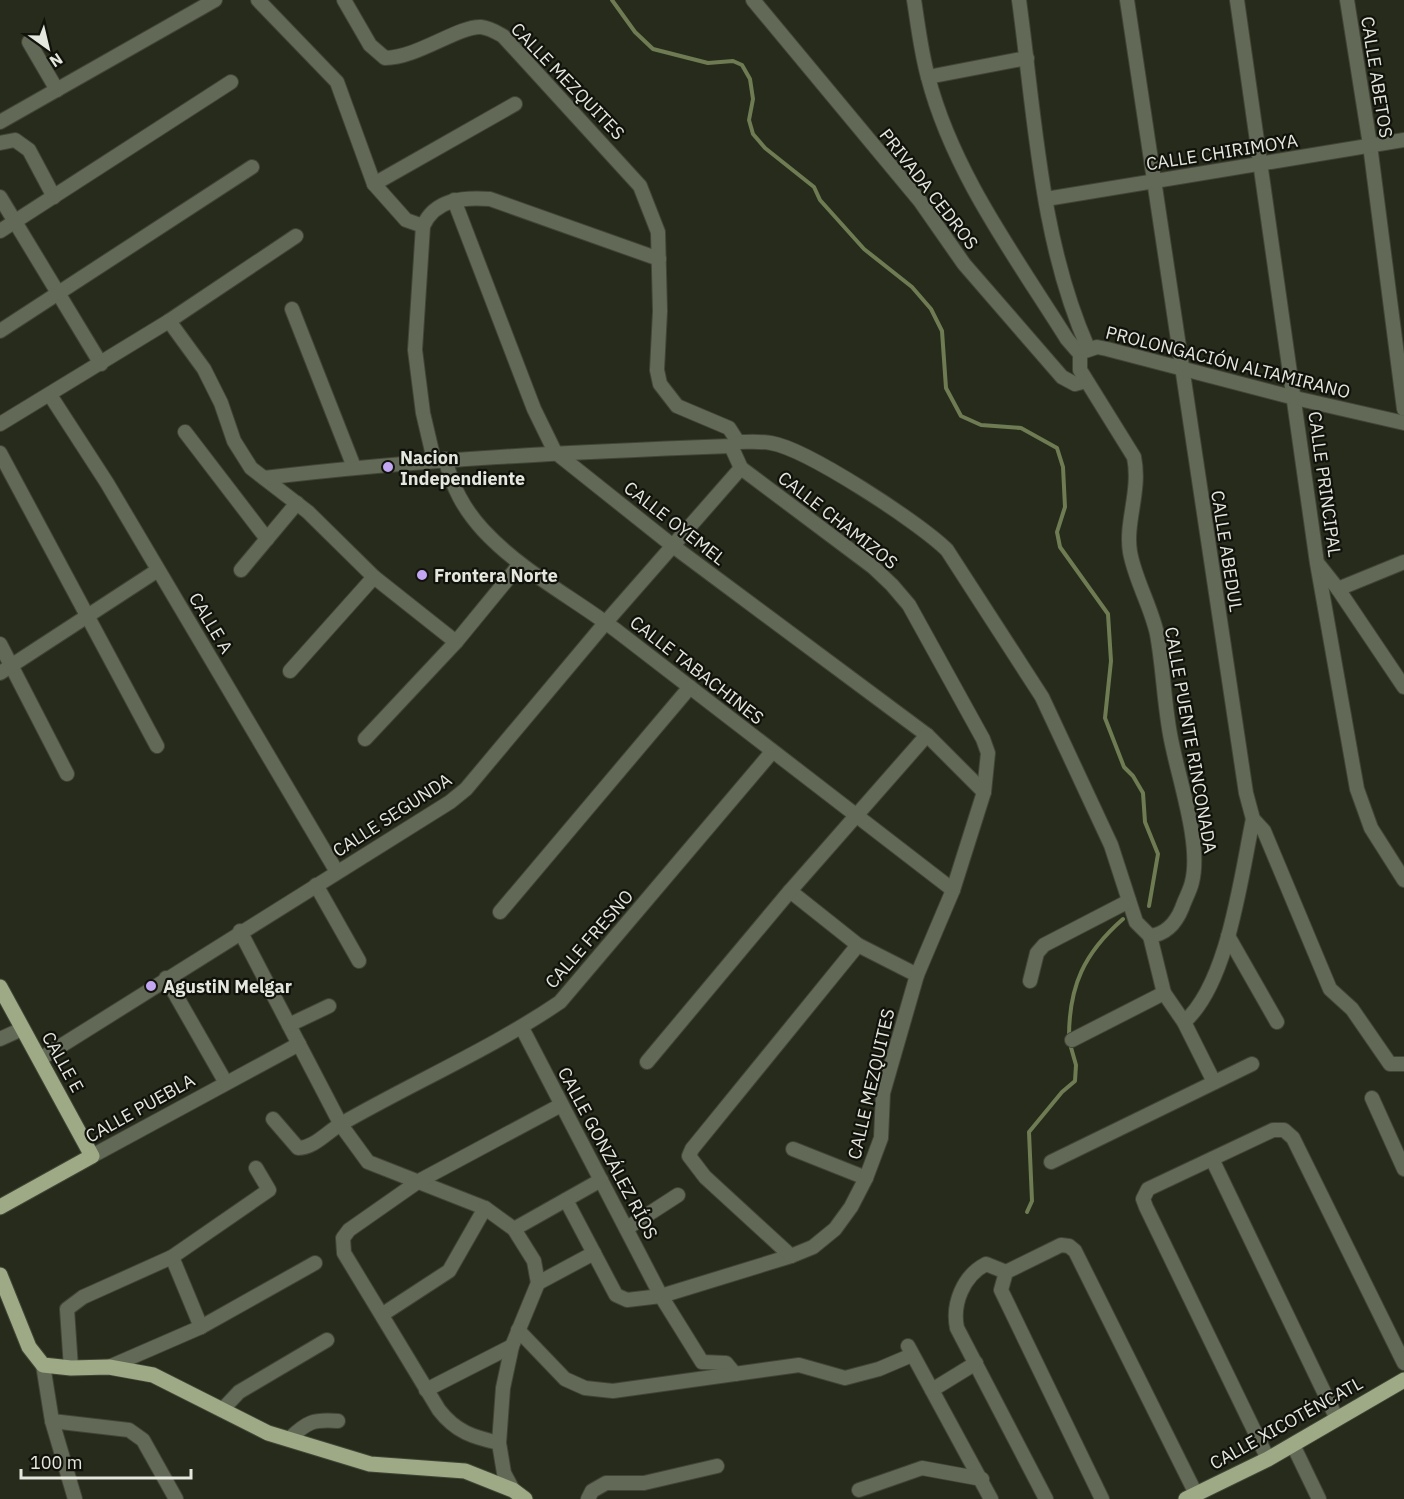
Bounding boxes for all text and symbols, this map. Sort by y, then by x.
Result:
street label: CALLE ABETOS [1356,15,1398,139]
north arrow [18,18,78,78]
street label: CALLE MEZQUITES [506,18,630,144]
text: N [46,49,67,72]
street label: PRIVADA CEDROS [875,124,983,254]
street label: CALLE CHIRIMOYA [1144,129,1300,175]
street label: PROLONGACIÓN ALTAMIRANO [1103,320,1353,404]
street label: CALLE PRINCIPAL [1303,410,1347,558]
place label: Nacion Independiente [400,446,525,490]
marker: Nacion Independiente [381,460,395,474]
street label: CALLE CHAMIZOS [773,466,903,574]
street label: CALLE OYEMEL [619,476,731,570]
street label: CALLE ABEDUL [1206,489,1248,613]
place label: Frontera Norte [434,564,558,587]
marker: Frontera Norte [415,568,429,582]
street label: CALLE A [184,588,238,658]
street label: CALLE TABACHINES [625,611,769,729]
street label: CALLE PUENTE RINCONADA [1160,625,1222,856]
street label: CALLE SEGUNDA [328,768,456,862]
street label: CALLE FRESNO [540,885,638,993]
place label: AgustiN Melgar [163,975,292,998]
marker: AgustiN Melgar [144,979,158,993]
street label: CALLE MEZQUITES [842,1006,900,1162]
street label: CALLE E [37,1028,89,1096]
street label: CALLE GONZÁLEZ RÍOS [553,1063,663,1243]
street label: CALLE PUEBLA [81,1068,199,1148]
street label: CALLE XICOTÉNCATL [1205,1371,1367,1475]
scale bar [21,1442,190,1480]
text: 100 m [30,1451,82,1474]

